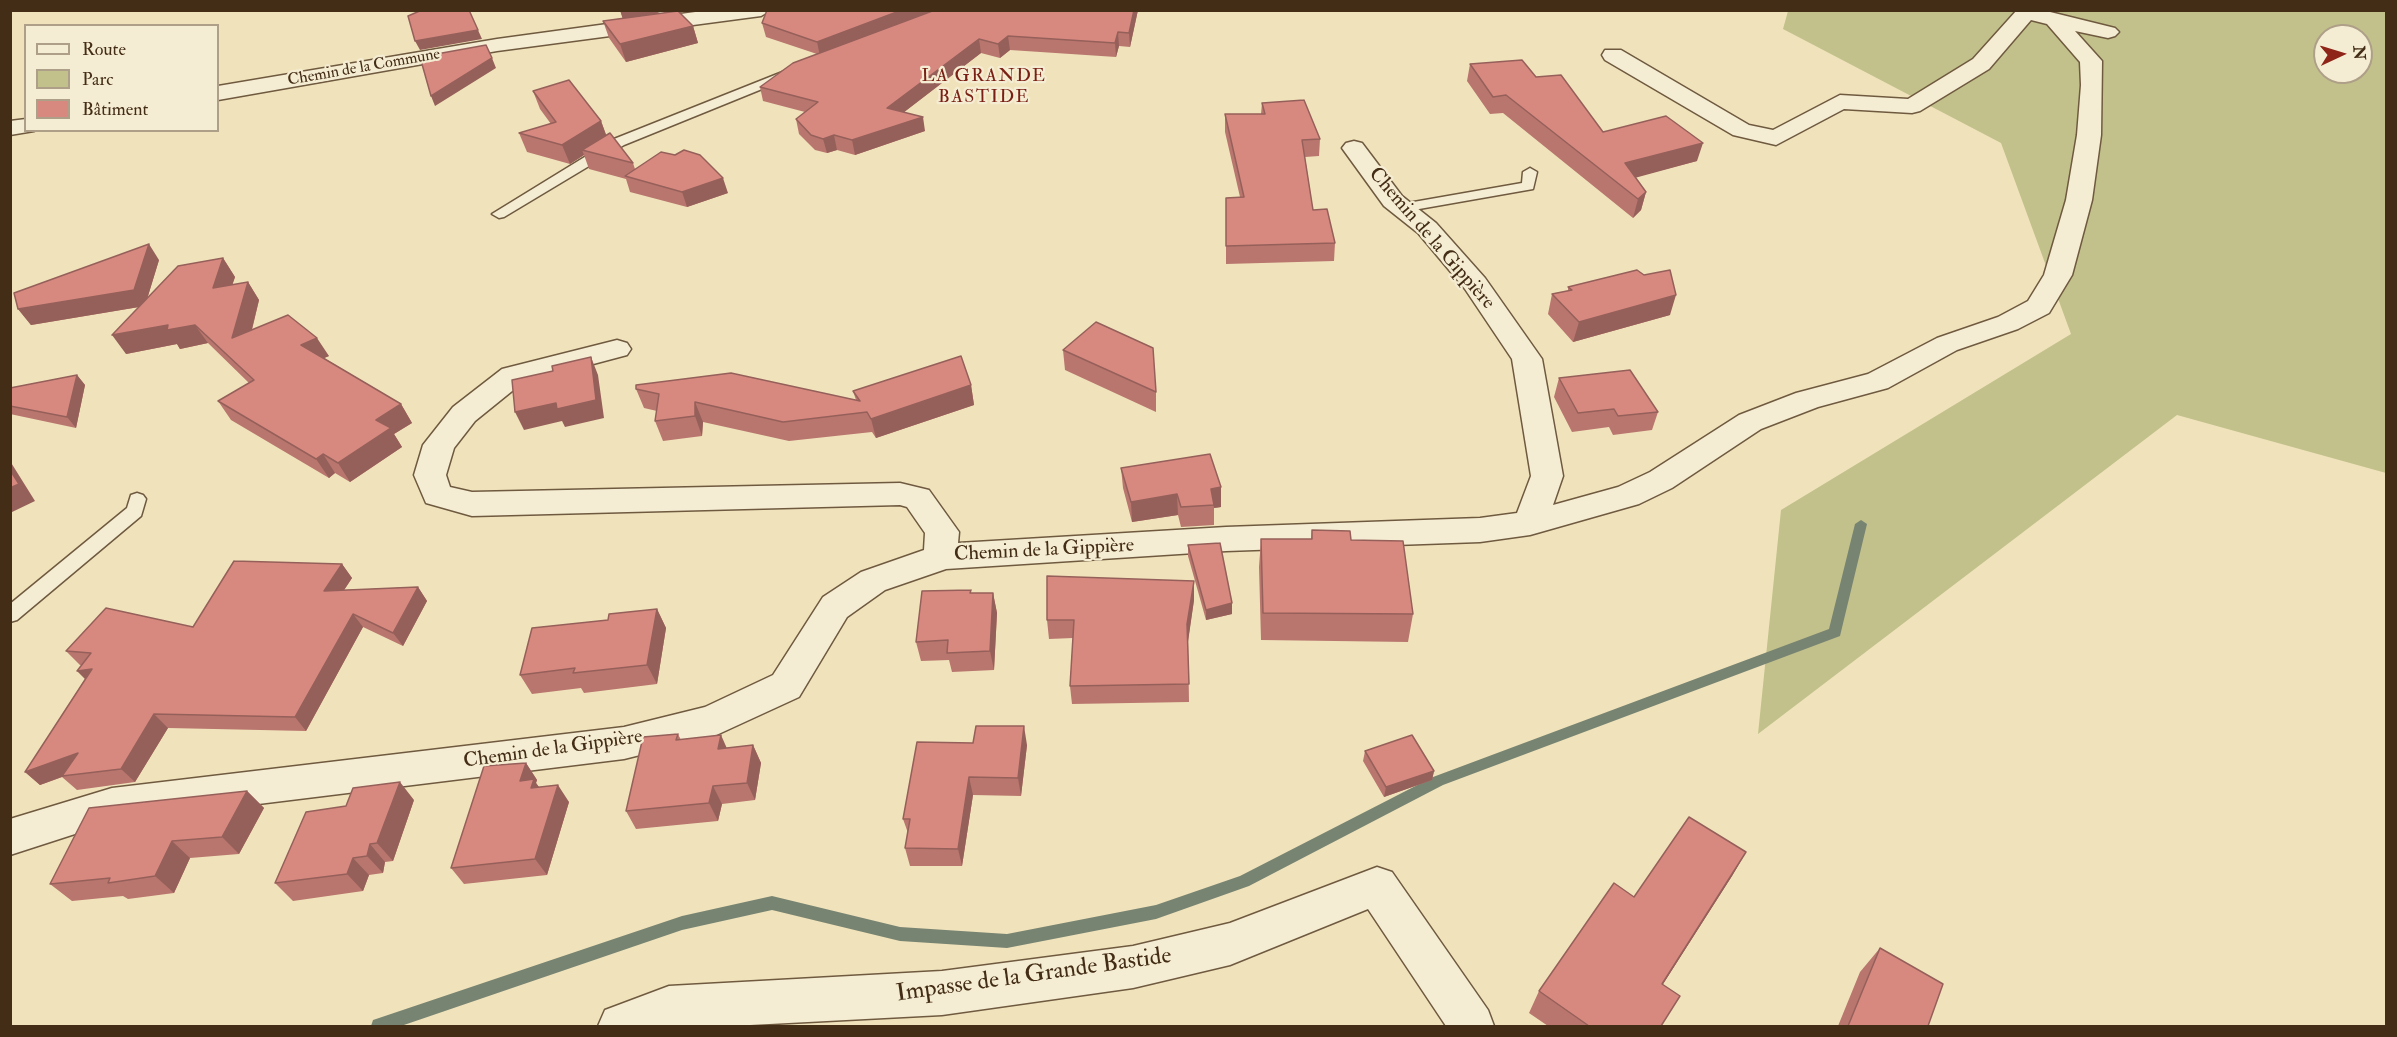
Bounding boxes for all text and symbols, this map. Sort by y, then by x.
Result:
legend [24,24,219,132]
north arrow [2313,24,2373,84]
text: Route [82,38,126,61]
street label: Chemin de la Commune [286,45,442,91]
text: N [2348,45,2369,61]
district label: LA GRANDE BASTIDE [921,66,1047,109]
text: Parc [82,68,113,91]
text: Bâtiment [82,98,148,121]
street label: Chemin de la Gippière [1363,163,1499,315]
street label: Chemin de la Gippière [953,534,1135,568]
street label: Chemin de la Gippière [462,726,644,774]
street label: Impasse de la Grande Bastide [895,942,1173,1010]

